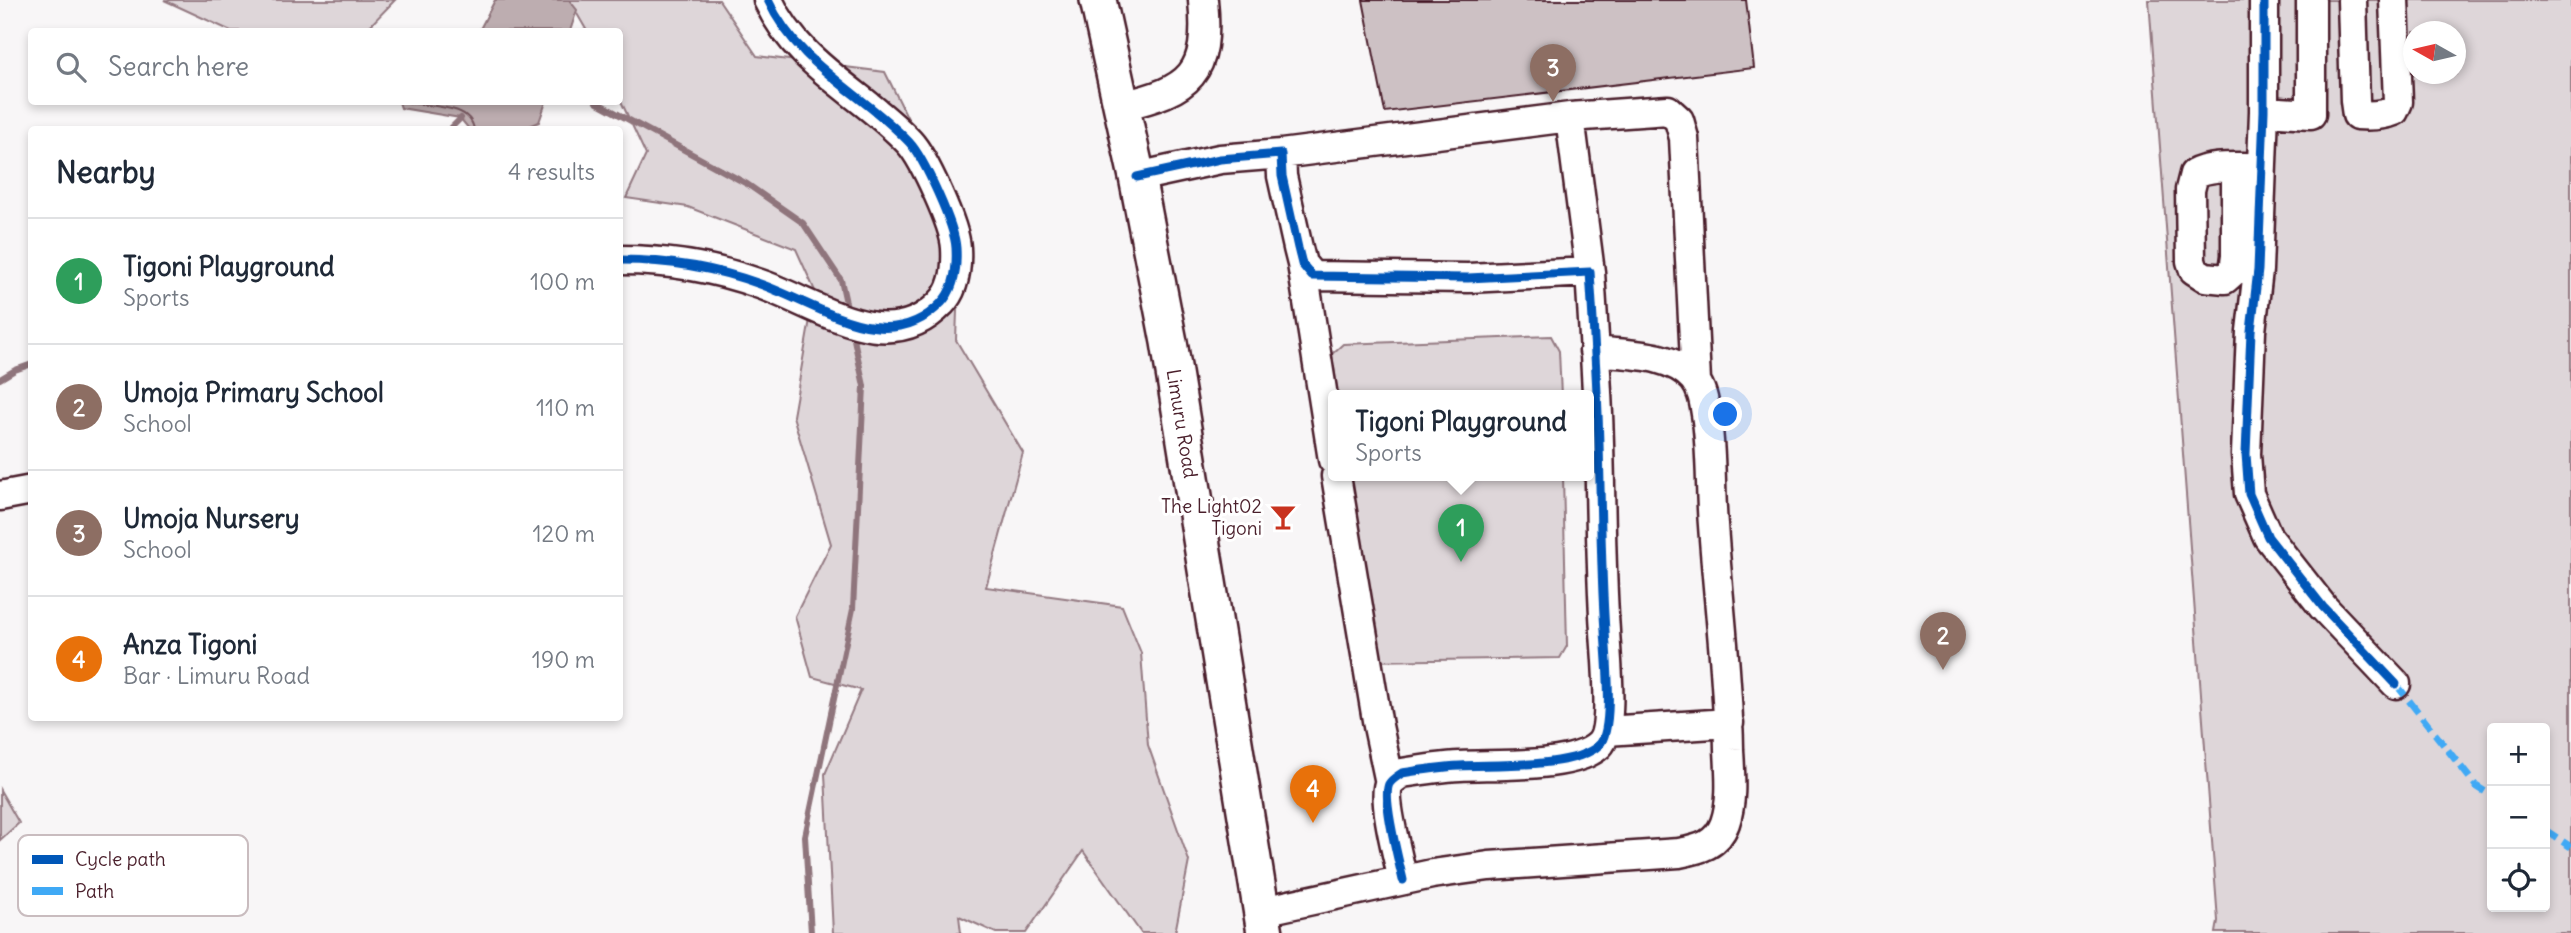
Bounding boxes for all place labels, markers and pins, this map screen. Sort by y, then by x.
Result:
pin: 3 [1530,44,1576,102]
place label: The Light02 Tigoni [1161,494,1262,540]
bar icon: The Light02 Tigoni [1268,502,1298,532]
pin: 1 [1438,504,1484,562]
pin: 2 [1920,612,1966,670]
pin: 4 [1290,765,1336,823]

